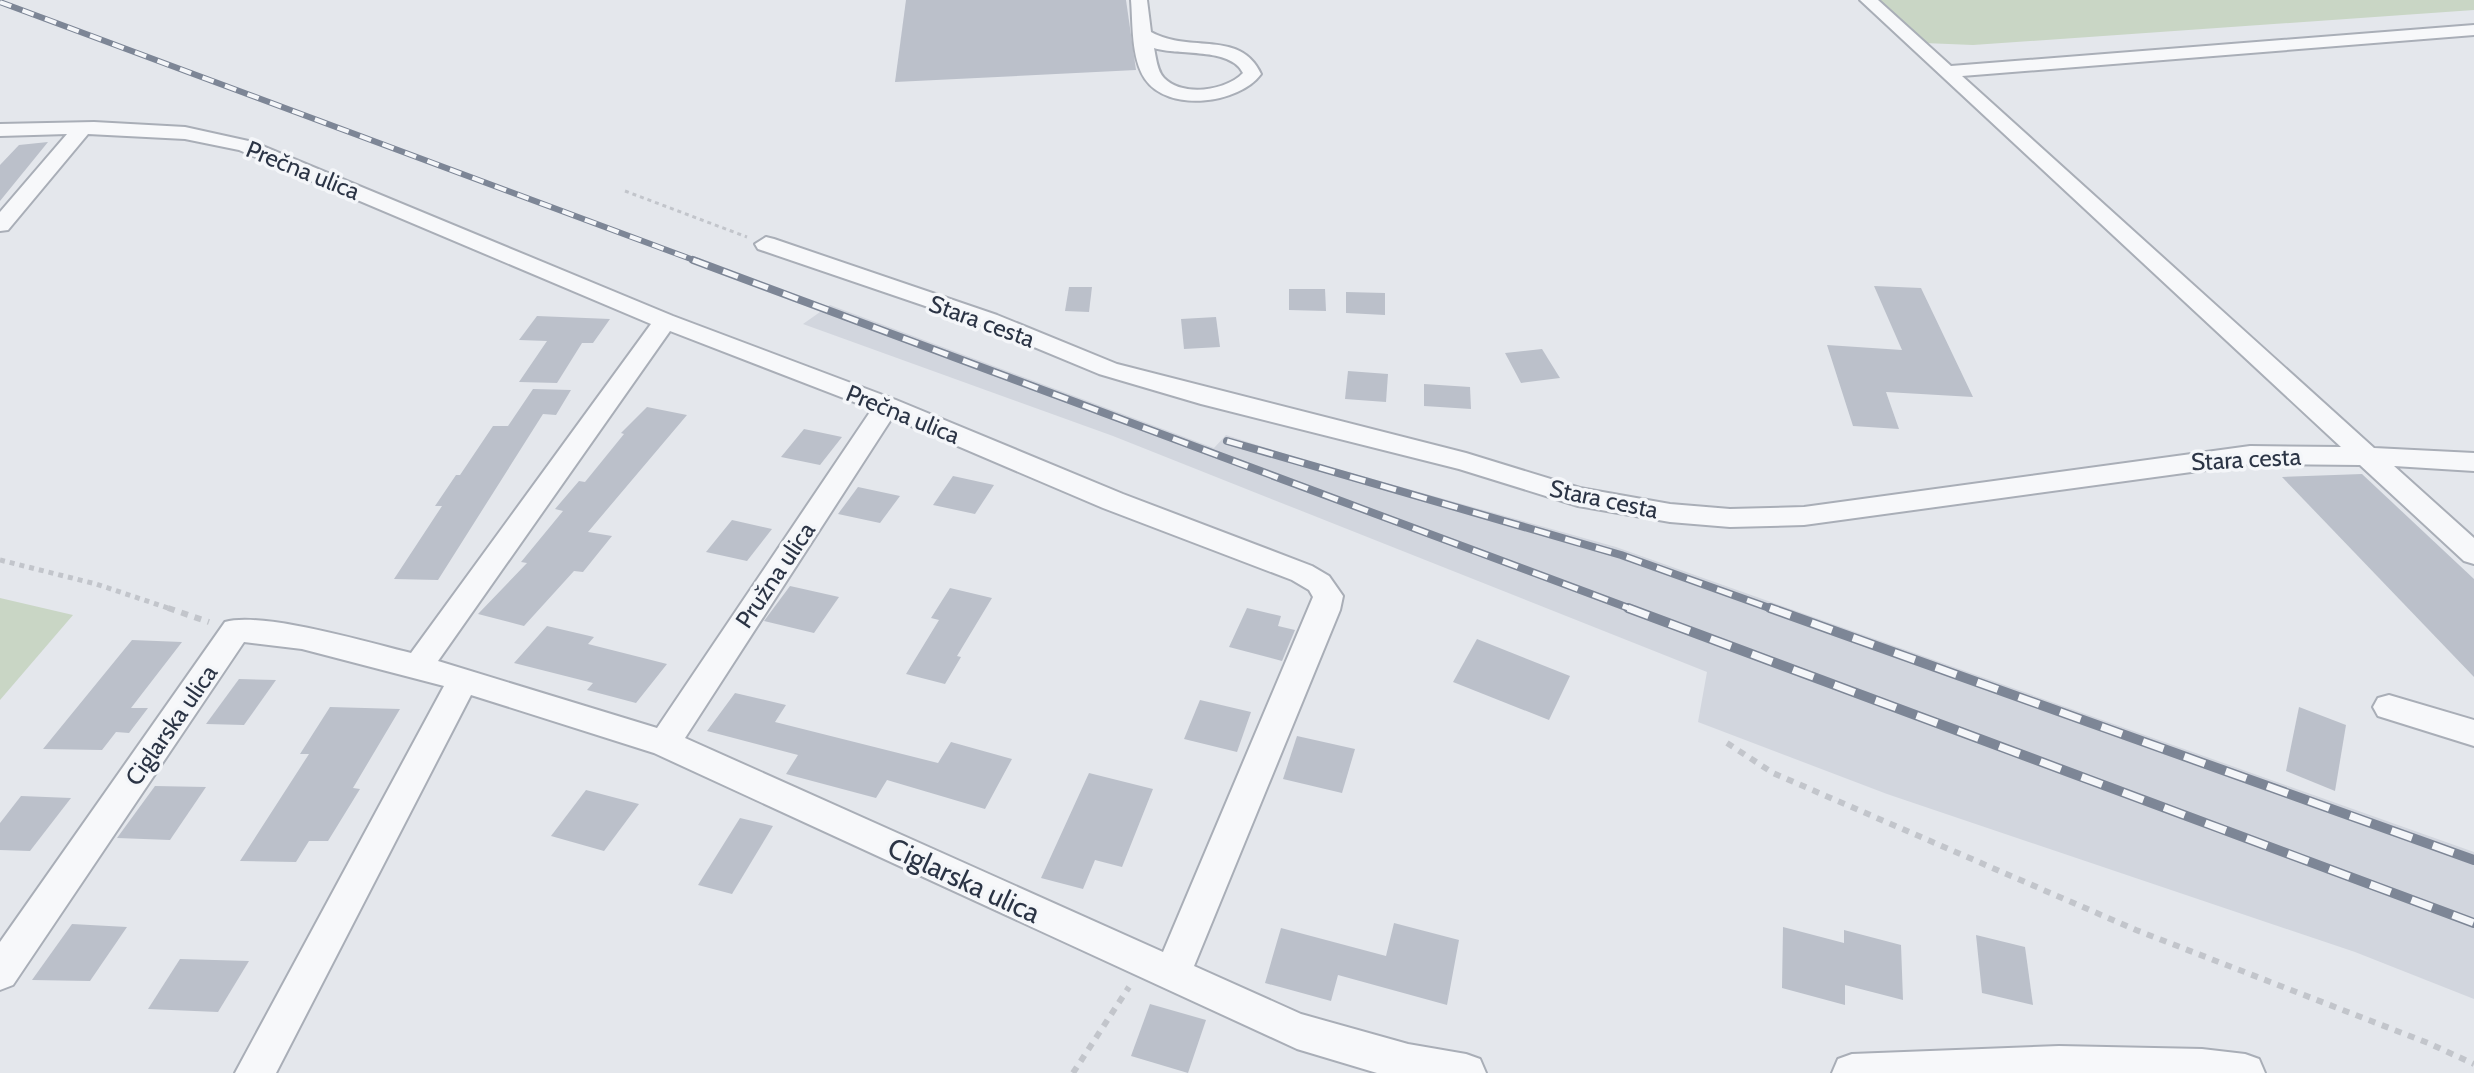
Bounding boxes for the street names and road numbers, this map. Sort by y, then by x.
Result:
street label: Prečna ulica [242,134,365,206]
street label: Stara cesta [925,289,1039,354]
street label: Prečna ulica [842,378,965,450]
street label: Stara cesta [2190,442,2302,476]
street label: Stara cesta [1547,473,1661,525]
street label: Pružna ulica [729,516,821,633]
street label: Ciglarska ulica [119,659,223,791]
street label: Ciglarska ulica [882,830,1046,930]

